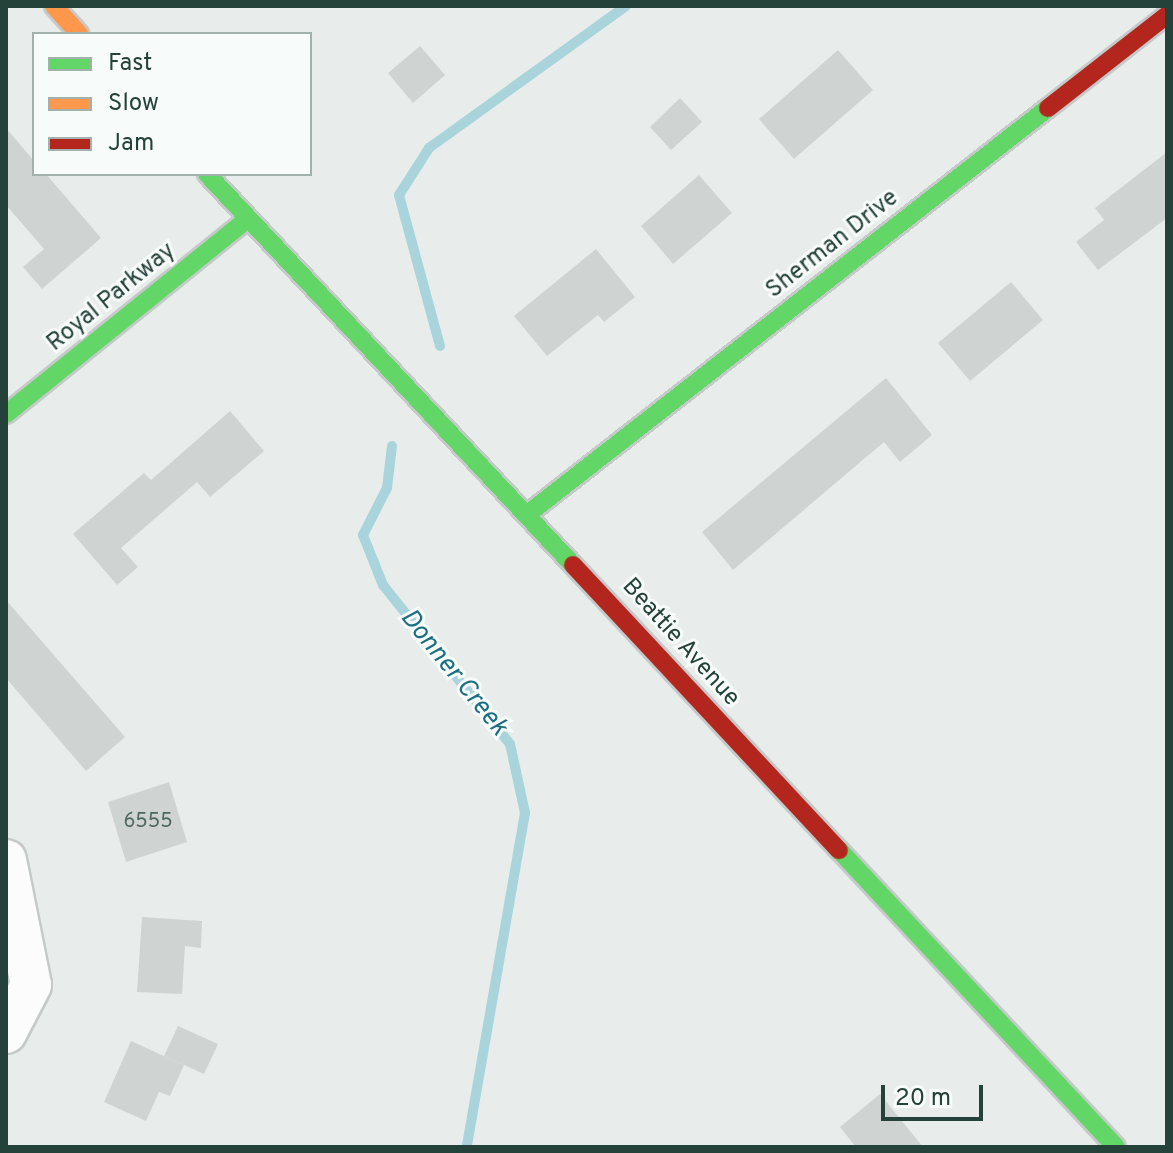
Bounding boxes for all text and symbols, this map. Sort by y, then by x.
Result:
legend [32,32,312,176]
text: Fast [108,49,152,79]
text: Slow [108,89,159,119]
text: Jam [108,129,154,159]
street label: Sherman Drive [761,184,905,306]
street label: Royal Parkway [42,237,182,359]
street label: Beattie Avenue [615,573,745,713]
water label: Donner Creek [392,603,514,743]
house number: 6555 [123,810,173,834]
scale bar [885,1069,987,1119]
text: 20 m [895,1084,951,1114]

